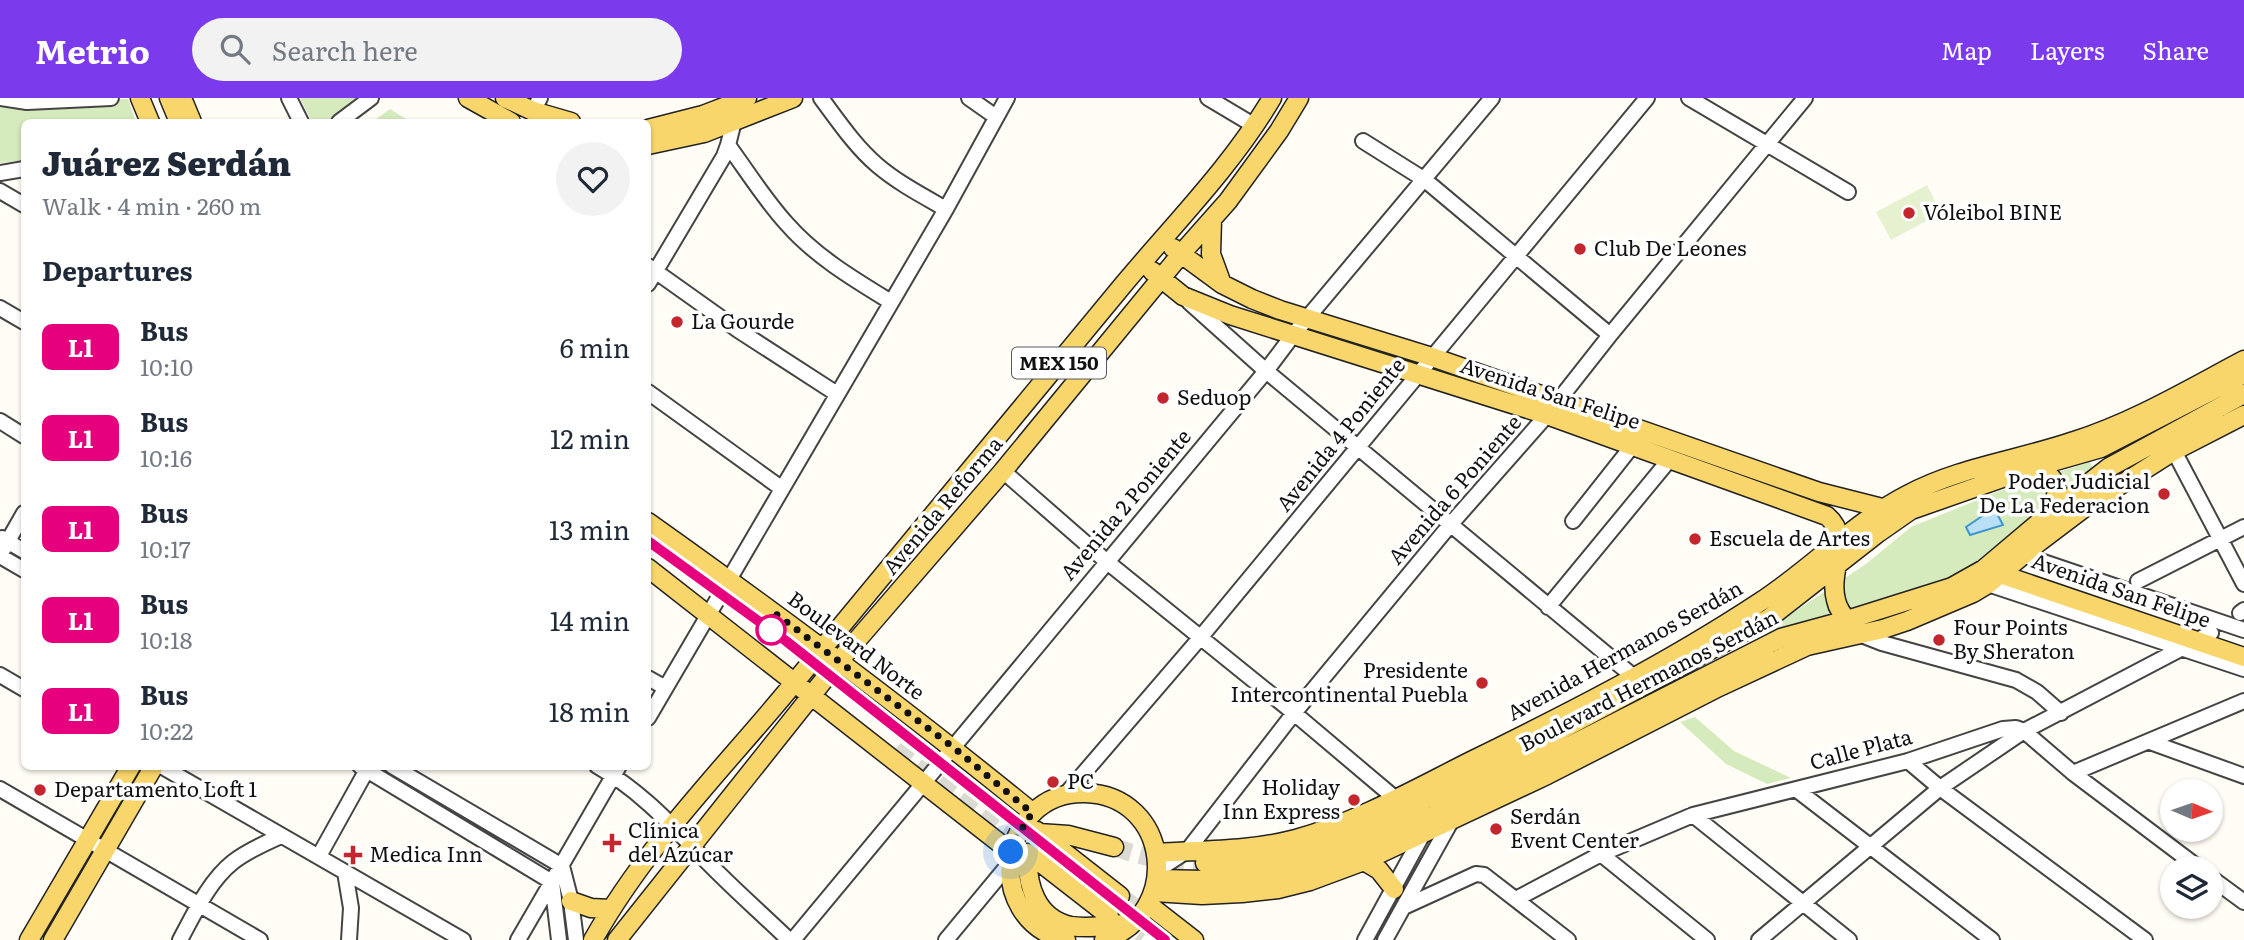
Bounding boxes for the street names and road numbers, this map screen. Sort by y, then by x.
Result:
road number: MEX 150 [1012,347,1106,378]
street label: Avenida San Felipe [1457,348,1645,435]
street label: Avenida 4 Poniente [1267,350,1411,517]
street label: Avenida 6 Poniente [1379,407,1527,570]
street label: Avenida 2 Poniente [1051,421,1197,586]
street label: Avenida Reforma [874,428,1009,580]
street label: Avenida San Felipe [2028,543,2216,634]
street label: Avenida Hermanos Serdán [1500,571,1747,727]
street label: Boulevard Norte [782,582,933,706]
street label: Boulevard Hermanos Serdán [1513,600,1783,758]
street label: Calle Plata [1806,719,1916,776]

